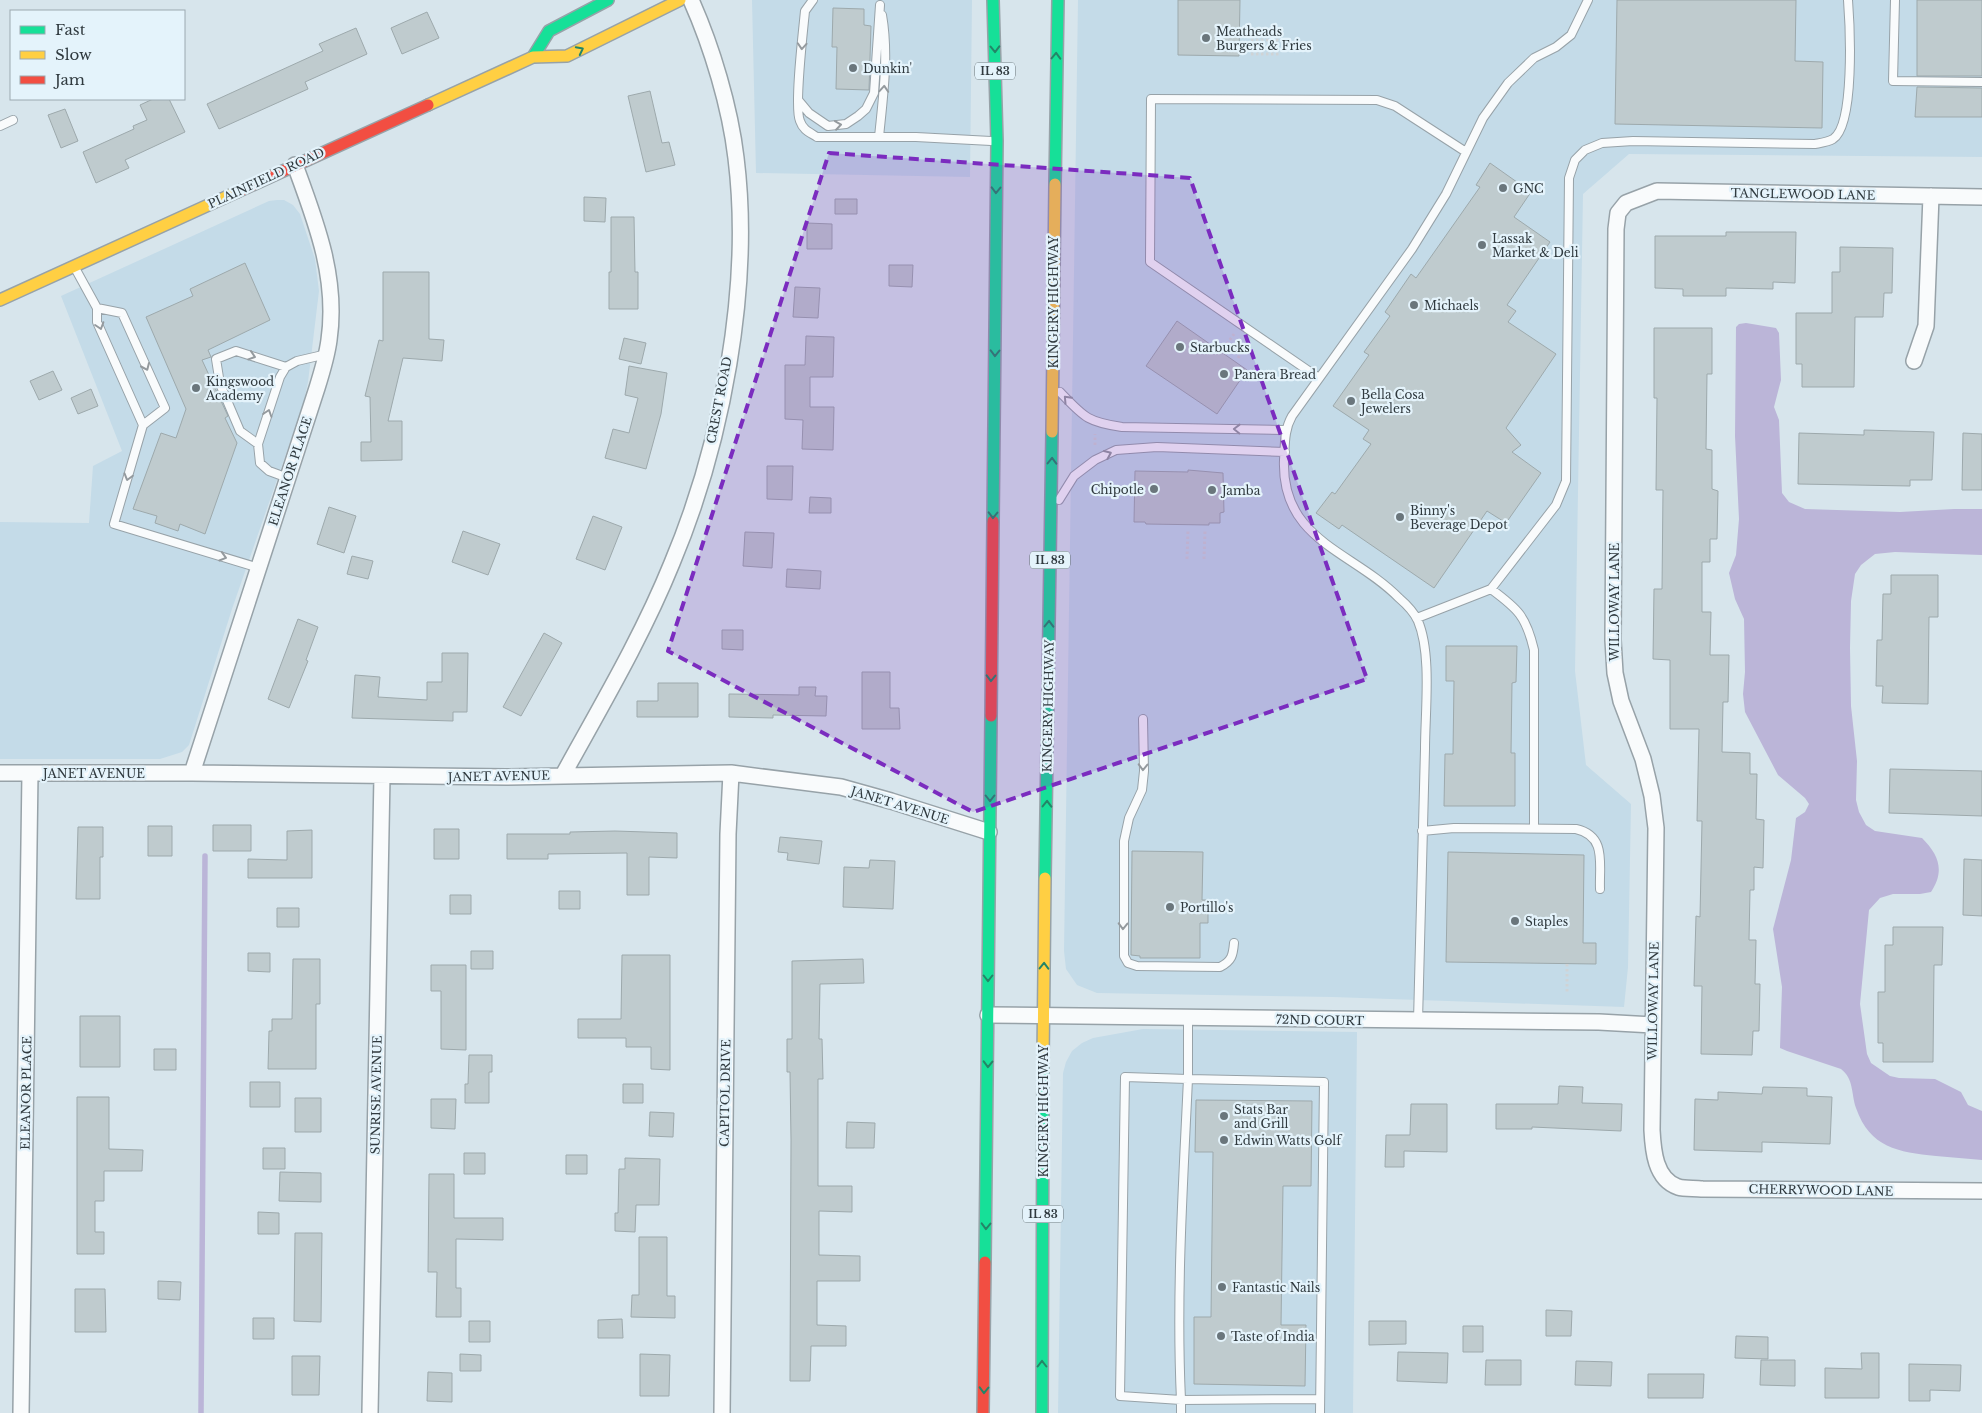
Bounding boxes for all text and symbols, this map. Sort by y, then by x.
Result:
legend [10,10,185,100]
text: Fast [55,20,86,39]
place label: Meatheads Burgers & Fries [1216,24,1312,53]
marker: Meatheads Burgers & Fries [1200,32,1212,44]
one-way arrow [797,42,808,50]
text: Slow [55,45,92,64]
one-way arrow [989,45,1000,53]
one-way arrow [575,46,584,56]
one-way arrow [1051,52,1061,60]
place label: Dunkin' [863,61,912,76]
marker: Dunkin' [847,62,859,74]
road number: IL 83 [975,62,1015,80]
text: Jam [53,70,85,89]
one-way arrow [878,85,889,93]
one-way arrow [834,120,842,131]
street label: PLAINFIELD ROAD [205,144,327,212]
place label: GNC [1513,181,1544,196]
marker: GNC [1497,182,1509,194]
street label: TANGLEWOOD LANE [1731,185,1876,203]
one-way arrow [991,186,1001,194]
place label: Lassak Market & Deli [1492,231,1579,260]
street label: KINGERY HIGHWAY [1046,235,1061,368]
marker: Lassak Market & Deli [1476,239,1488,251]
place label: Michaels [1424,298,1479,313]
marker: Michaels [1408,299,1420,311]
one-way arrow [94,321,104,329]
place label: Starbucks [1190,340,1250,355]
marker: Starbucks [1174,341,1186,353]
one-way arrow [989,349,1000,357]
one-way arrow [247,351,256,361]
street label: CREST ROAD [703,355,735,445]
one-way arrow [140,362,150,371]
place label: Panera Bread [1234,367,1316,382]
marker: Panera Bread [1218,368,1230,380]
place label: Kingswood Academy [205,374,274,403]
marker: Kingswood Academy [190,382,202,394]
place label: Bella Cosa Jewelers [1359,387,1425,416]
one-way arrow [1064,395,1073,404]
marker: Bella Cosa Jewelers [1345,395,1357,407]
one-way arrow [262,410,272,418]
street label: ELEANOR PLACE [265,414,315,528]
one-way arrow [1233,424,1240,434]
one-way arrow [1103,449,1112,460]
one-way arrow [1046,457,1057,465]
one-way arrow [123,472,133,481]
place label: Chipotle [1091,482,1144,497]
marker: Chipotle [1148,483,1160,495]
place label: Jamba [1220,483,1261,498]
marker: Jamba [1206,484,1218,496]
place label: Binny's Beverage Depot [1410,503,1508,532]
marker: Binny's Beverage Depot [1394,511,1406,523]
one-way arrow [988,512,998,519]
street label: WILLOWAY LANE [1607,542,1622,662]
one-way arrow [218,552,226,562]
road number: IL 83 [1030,552,1070,568]
one-way arrow [1044,619,1054,627]
street label: KINGERY HIGHWAY [1039,639,1057,773]
one-way arrow [986,674,996,682]
one-way arrow [1138,764,1149,772]
street label: JANET AVENUE [41,766,145,781]
street label: JANET AVENUE [446,768,550,784]
street label: JANET AVENUE [847,782,951,827]
one-way arrow [985,794,995,802]
one-way arrow [1042,799,1052,807]
place label: Portillo's [1180,900,1233,915]
marker: Portillo's [1164,901,1176,913]
place label: Staples [1525,914,1568,929]
marker: Staples [1509,915,1521,927]
one-way arrow [1118,922,1128,930]
street label: WILLOWAY LANE [1644,941,1662,1061]
one-way arrow [1039,962,1049,970]
one-way arrow [983,974,993,982]
street label: 72ND COURT [1276,1012,1365,1028]
street label: SUNRISE AVENUE [367,1035,385,1155]
street label: ELEANOR PLACE [18,1036,34,1150]
street label: CAPITOL DRIVE [717,1039,733,1147]
street label: KINGERY HIGHWAY [1036,1044,1051,1177]
one-way arrow [982,1060,993,1068]
place label: Stats Bar and Grill [1234,1102,1289,1131]
marker: Stats Bar and Grill [1218,1110,1230,1122]
place label: Edwin Watts Golf [1234,1133,1343,1148]
marker: Edwin Watts Golf [1218,1134,1230,1146]
street label: CHERRYWOOD LANE [1749,1181,1894,1199]
road number: IL 83 [1023,1206,1063,1222]
one-way arrow [981,1222,991,1230]
place label: Fantastic Nails [1232,1280,1320,1295]
marker: Fantastic Nails [1216,1281,1228,1293]
place label: Taste of India [1231,1329,1315,1344]
marker: Taste of India [1215,1330,1227,1342]
one-way arrow [1037,1360,1047,1368]
one-way arrow [979,1386,989,1394]

